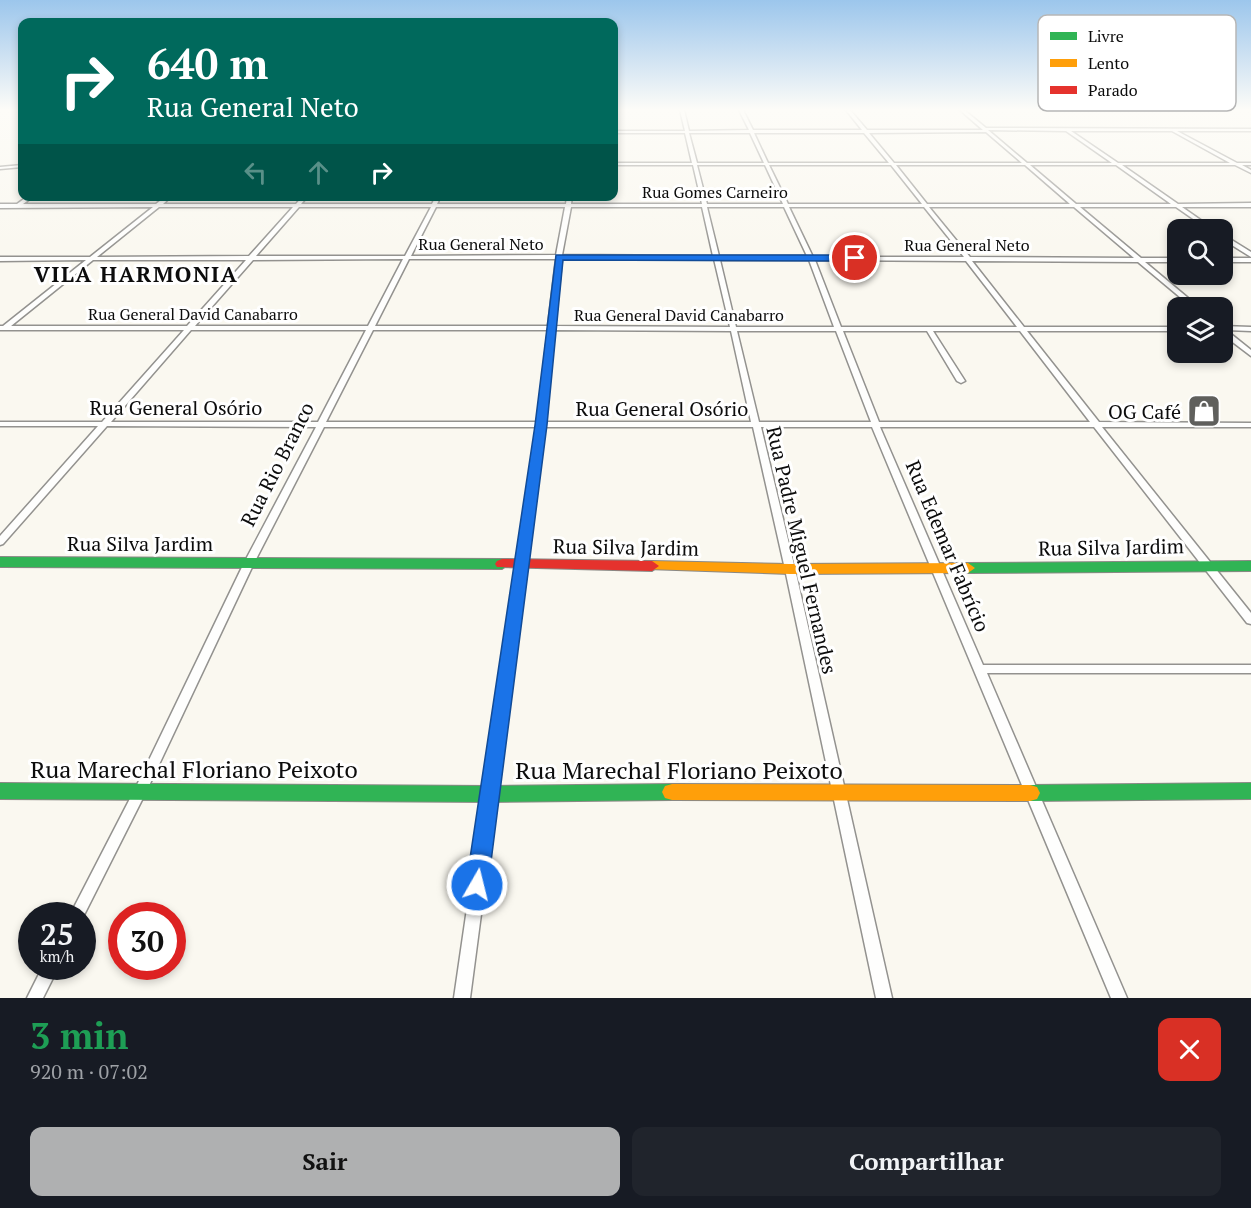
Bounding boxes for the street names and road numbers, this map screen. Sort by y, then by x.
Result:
street label: Rua Gomes Carneiro [642,181,788,203]
street label: Rua General Neto [418,233,544,255]
street label: Rua General Neto [904,234,1030,256]
street label: Rua General David Canabarro [88,303,298,325]
street label: Rua General David Canabarro [574,304,784,326]
street label: Rua General Osório [90,394,262,421]
street label: Rua General Osório [576,395,748,422]
street label: Rua Rio Branco [234,397,320,531]
street label: Rua Padre Miguel Fernandes [760,423,844,677]
street label: Rua Edemar Fabrício [900,456,996,636]
street label: Rua Silva Jardim [67,530,213,557]
street label: Rua Silva Jardim [553,532,699,562]
street label: Rua Silva Jardim [1038,532,1184,562]
street label: Rua Marechal Floriano Peixoto [30,753,358,785]
street label: Rua Marechal Floriano Peixoto [515,754,843,786]

